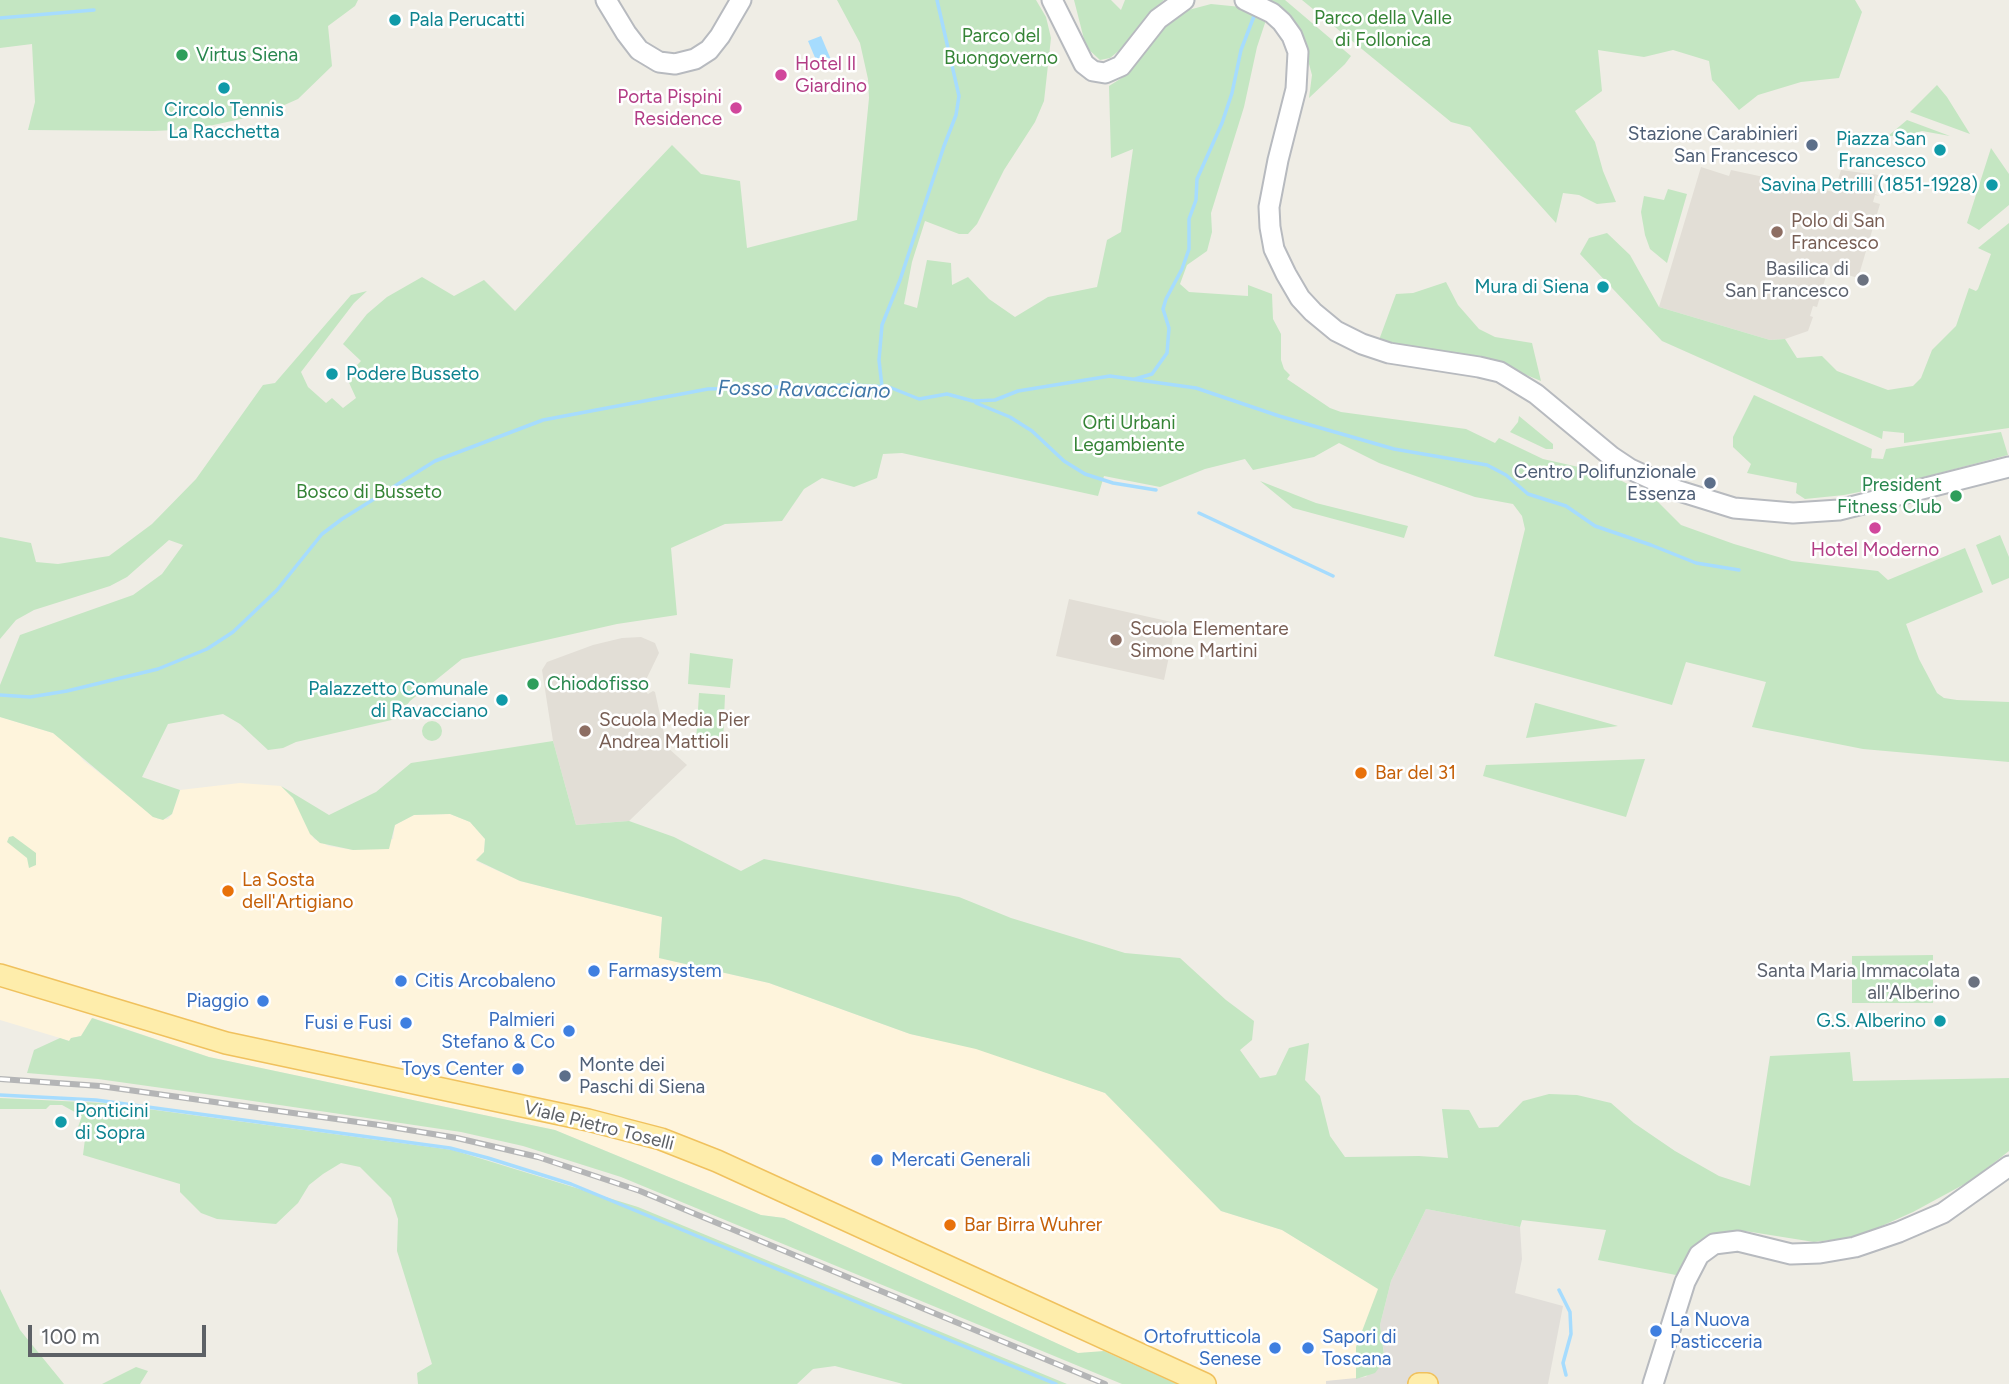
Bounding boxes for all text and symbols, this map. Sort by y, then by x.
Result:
park label: Parco della Valle di Follonica [1314,7,1452,51]
place label: Pala Perucatti [409,9,525,31]
marker: Pala Perucatti [387,12,403,28]
park label: Parco del Buongoverno [944,25,1058,69]
place label: Virtus Siena [196,44,298,66]
marker: Virtus Siena [174,47,190,63]
place label: Hotel Il Giardino [795,53,867,97]
marker: Hotel Il Giardino [773,67,789,83]
marker: Circolo Tennis La Racchetta [216,80,232,96]
place label: Porta Pispini Residence [617,86,722,130]
place label: Circolo Tennis La Racchetta [164,99,284,143]
marker: Porta Pispini Residence [728,100,744,116]
place label: Stazione Carabinieri San Francesco [1628,123,1798,167]
place label: Piazza San Francesco [1836,128,1926,172]
marker: Stazione Carabinieri San Francesco [1804,137,1820,153]
marker: Piazza San Francesco [1932,142,1948,158]
place label: Savina Petrilli (1851-1928) [1760,174,1978,196]
marker: Savina Petrilli (1851-1928) [1984,177,2000,193]
place label: Polo di San Francesco [1791,210,1885,254]
marker: Polo di San Francesco [1769,224,1785,240]
place label: Basilica di San Francesco [1725,258,1849,302]
marker: Basilica di San Francesco [1855,272,1871,288]
place label: Mura di Siena [1475,276,1589,298]
marker: Mura di Siena [1595,279,1611,295]
place label: Podere Busseto [346,363,479,385]
marker: Podere Busseto [324,366,340,382]
water label: Fosso Ravacciano [717,376,891,404]
park label: Orti Urbani Legambiente [1073,412,1185,456]
place label: Centro Polifunzionale Essenza [1514,461,1696,505]
place label: President Fitness Club [1837,474,1942,518]
marker: Centro Polifunzionale Essenza [1702,475,1718,491]
park label: Bosco di Busseto [296,481,442,503]
marker: President Fitness Club [1948,488,1964,504]
marker: Hotel Moderno [1867,520,1883,536]
place label: Hotel Moderno [1811,539,1939,561]
place label: Scuola Elementare Simone Martini [1130,618,1289,662]
marker: Scuola Elementare Simone Martini [1108,632,1124,648]
place label: Chiodofisso [547,673,649,695]
marker: Chiodofisso [525,676,541,692]
place label: Palazzetto Comunale di Ravacciano [308,678,488,722]
marker: Palazzetto Comunale di Ravacciano [494,692,510,708]
place label: Scuola Media Pier Andrea Mattioli [599,709,750,753]
marker: Scuola Media Pier Andrea Mattioli [577,723,593,739]
place label: Bar del 31 [1375,762,1456,784]
marker: Bar del 31 [1353,765,1369,781]
place label: La Sosta dell'Artigiano [242,869,353,913]
marker: La Sosta dell'Artigiano [220,883,236,899]
place label: Farmasystem [608,960,722,982]
place label: Santa Maria Immacolata all'Alberino [1756,960,1960,1004]
marker: Farmasystem [586,963,602,979]
place label: Citis Arcobaleno [415,970,556,992]
marker: Citis Arcobaleno [393,973,409,989]
marker: Santa Maria Immacolata all'Alberino [1966,974,1982,990]
place label: Piaggio [186,990,249,1012]
marker: Piaggio [255,993,271,1009]
place label: Palmieri Stefano & Co [441,1009,555,1053]
place label: G.S. Alberino [1816,1010,1926,1032]
place label: Fusi e Fusi [304,1012,392,1034]
marker: G.S. Alberino [1932,1013,1948,1029]
marker: Fusi e Fusi [398,1015,414,1031]
marker: Palmieri Stefano & Co [561,1023,577,1039]
place label: Monte dei Paschi di Siena [579,1054,705,1098]
place label: Toys Center [402,1058,504,1080]
marker: Toys Center [510,1061,526,1077]
marker: Monte dei Paschi di Siena [557,1068,573,1084]
street label: Viale Pietro Toselli [522,1096,676,1156]
place label: Ponticini di Sopra [75,1100,149,1144]
marker: Ponticini di Sopra [53,1114,69,1130]
place label: Mercati Generali [891,1149,1031,1171]
marker: Mercati Generali [869,1152,885,1168]
place label: Bar Birra Wuhrer [964,1214,1102,1236]
marker: Bar Birra Wuhrer [942,1217,958,1233]
place label: La Nuova Pasticceria [1670,1309,1762,1353]
scale bar [32,1310,210,1354]
marker: La Nuova Pasticceria [1648,1323,1664,1339]
text: 100 m [41,1324,100,1349]
place label: Ortofrutticola Senese [1144,1326,1261,1370]
place label: Sapori di Toscana [1322,1326,1397,1370]
marker: Ortofrutticola Senese [1267,1340,1283,1356]
marker: Sapori di Toscana [1300,1340,1316,1356]

